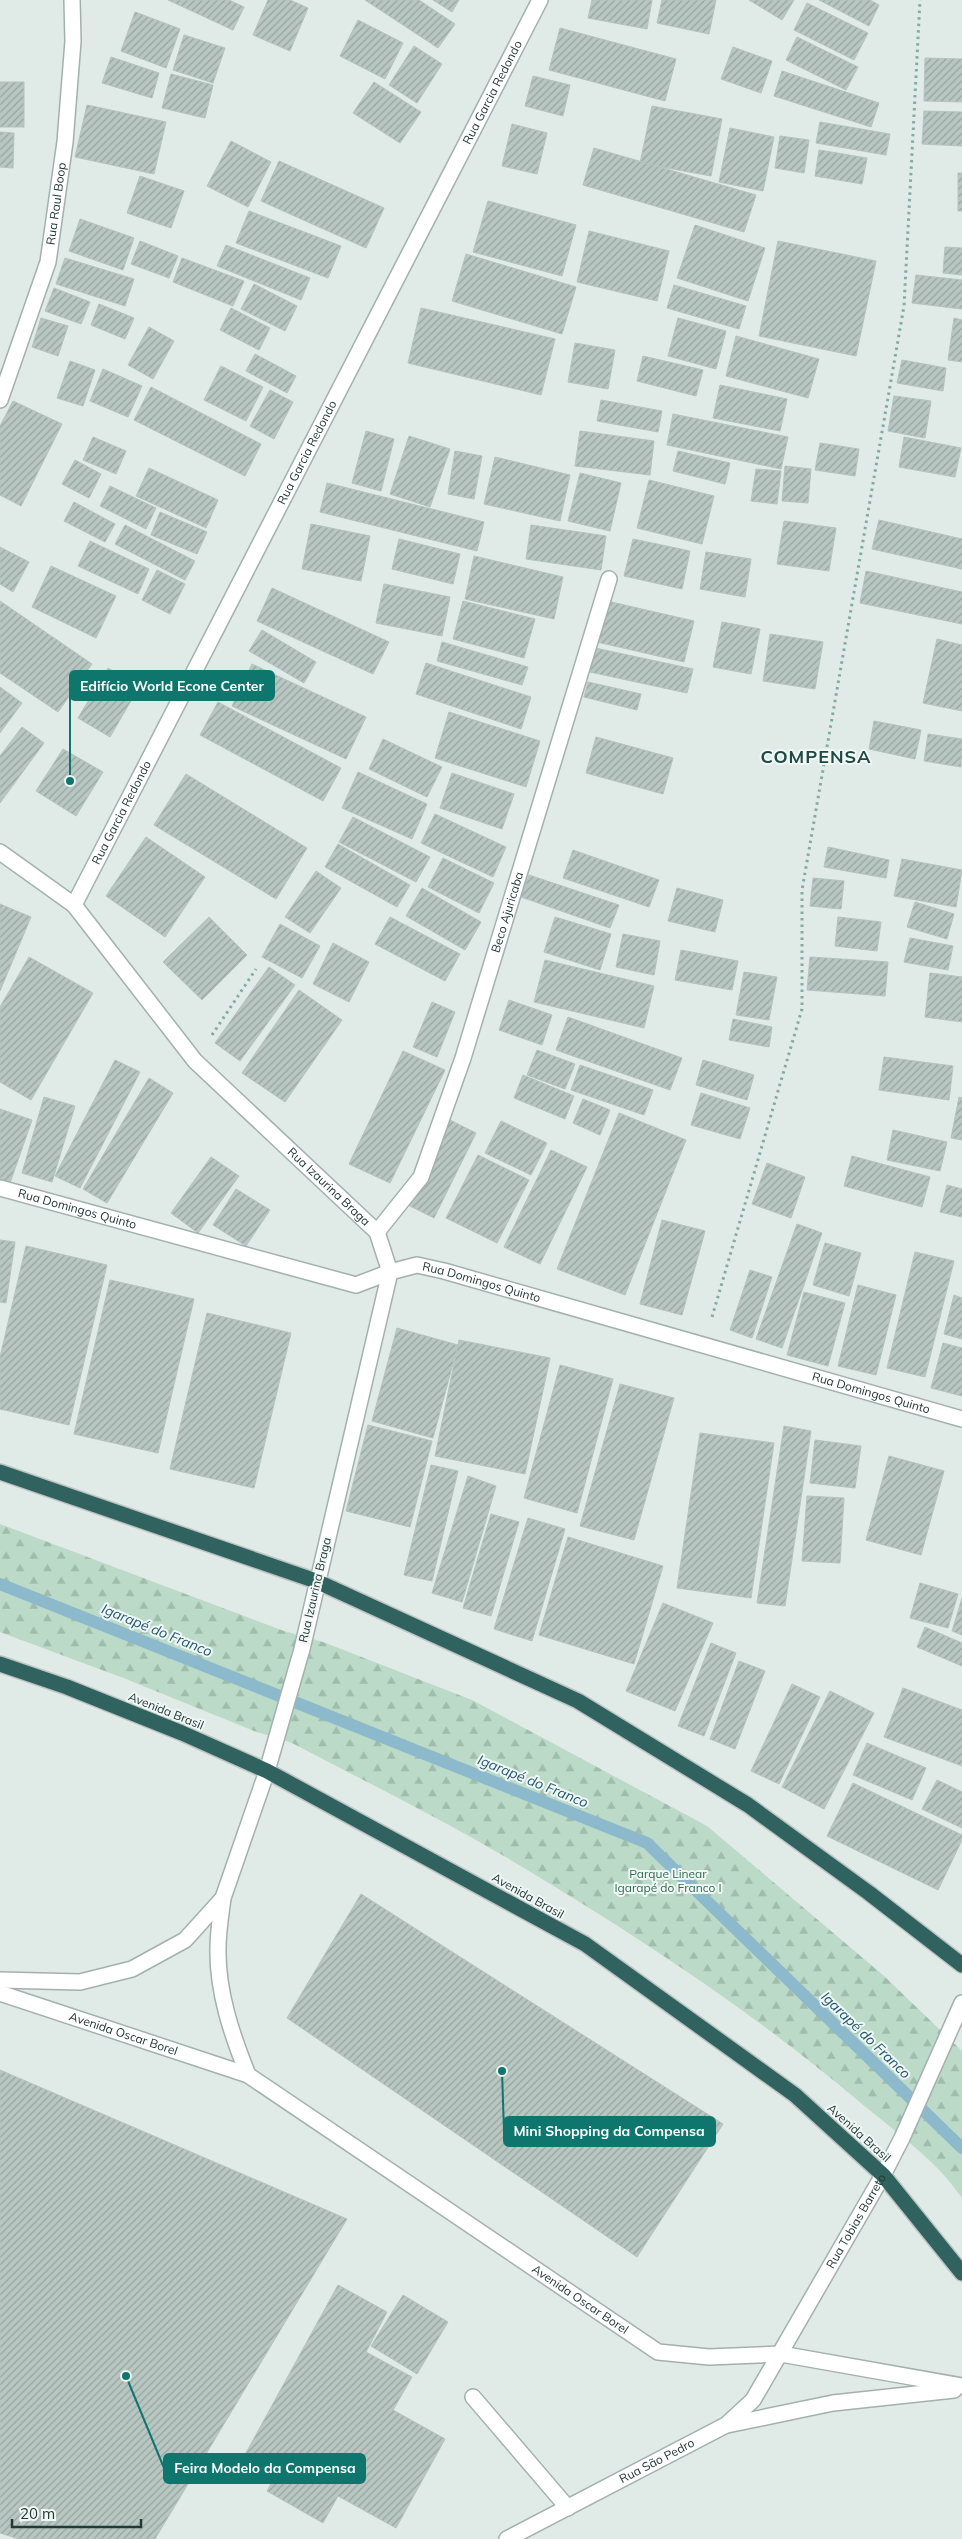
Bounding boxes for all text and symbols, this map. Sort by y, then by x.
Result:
street label: Rua Garcia Redondo [459,38,525,147]
street label: Rua Raul Boop [43,161,69,246]
street label: Rua Garcia Redondo [274,398,340,507]
callout: Edifício World Econe Center [70,671,274,700]
text: Edifício World Econe Center [80,677,265,695]
district label: COMPENSA [760,745,872,768]
street label: Rua Garcia Redondo [88,758,154,867]
street label: Beco Ajuricaba [488,870,526,954]
street label: Rua Izaurina Braga [285,1144,374,1229]
street label: Rua Domingos Quinto [16,1185,138,1232]
street label: Rua Domingos Quinto [421,1258,543,1305]
street label: Rua Domingos Quinto [810,1369,932,1417]
street label: Rua Izaurina Braga [295,1536,334,1644]
water label: Igarapé do Franco [99,1600,215,1660]
street label: Avenida Brasil [126,1689,206,1732]
water label: Igarapé do Franco [475,1751,591,1811]
park label: Parque Linear Igarapé do Franco I [614,1866,722,1895]
street label: Avenida Brasil [490,1870,567,1922]
water label: Igarapé do Franco [817,1988,915,2082]
street label: Avenida Oscar Borel [67,2008,180,2058]
street label: Avenida Brasil [825,2100,894,2165]
callout: Mini Shopping da Compensa [504,2117,715,2146]
text: Mini Shopping da Compensa [513,2122,705,2140]
street label: Rua Tobias Barreto [823,2171,889,2271]
street label: Avenida Oscar Borel [529,2261,632,2337]
street label: Rua São Pedro [617,2435,697,2486]
callout: Feira Modelo da Compensa [164,2454,365,2483]
text: Feira Modelo da Compensa [174,2459,356,2477]
scale bar [12,2496,141,2528]
text: 20 m [20,2504,55,2523]

